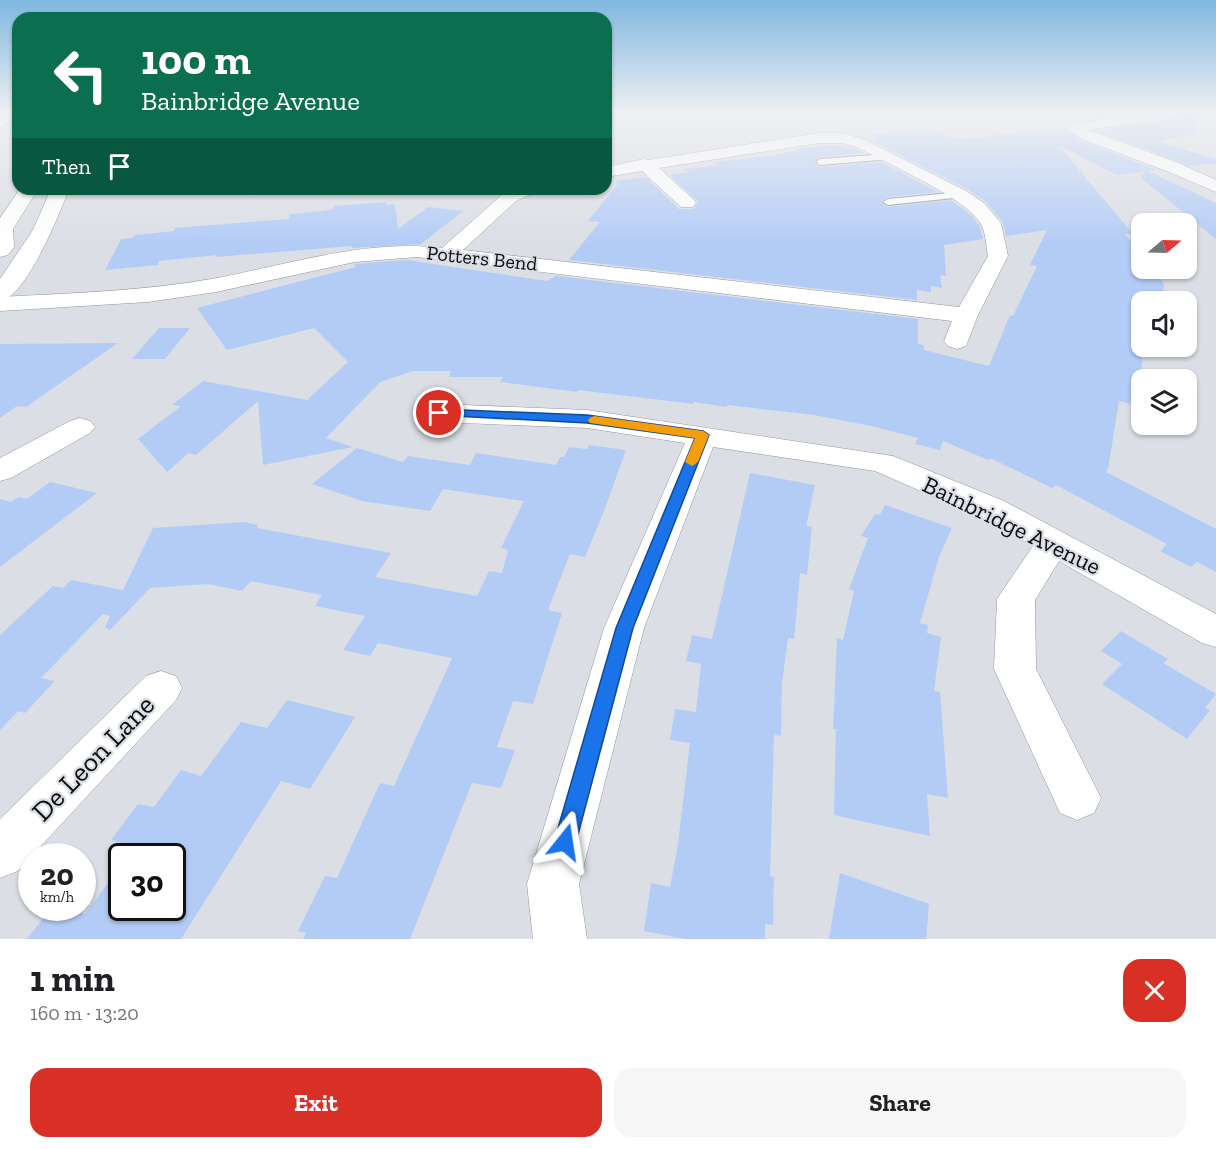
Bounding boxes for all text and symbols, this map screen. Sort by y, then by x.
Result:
text: 100 m [141,34,251,85]
icon: left [42,36,120,114]
text: Bainbridge Avenue [141,85,360,117]
icon: arrive [103,150,136,183]
text: Then [42,153,91,180]
north arrow [1131,213,1197,279]
map controls [1131,213,1197,435]
street label: Potters Bend [425,240,539,276]
button: sound [1131,291,1197,357]
button: layers [1131,369,1197,435]
pin [413,387,464,438]
icon: arrive [422,396,455,429]
street label: Bainbridge Avenue [918,469,1106,581]
street label: De Leon Lane [25,688,161,828]
position arrow [533,810,597,874]
speed limit sign: 30 [108,843,186,921]
text: 20 [40,857,74,893]
text: km/h [40,888,74,906]
text: 1 min [30,957,115,1000]
button: close [1123,959,1186,1022]
text: 160 m · 13:20 [30,1001,139,1025]
button: Exit [30,1068,602,1137]
button: Share [614,1068,1186,1137]

